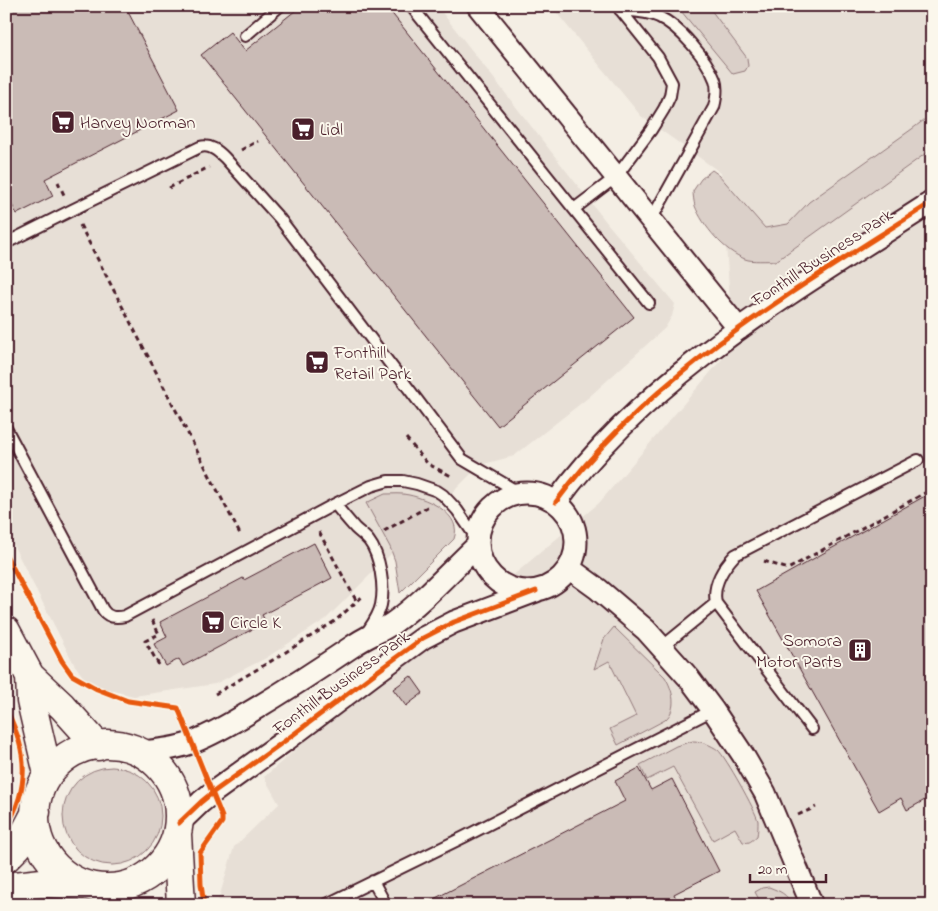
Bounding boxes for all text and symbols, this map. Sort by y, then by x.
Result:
supermarket icon: Harvey Norman [50,109,76,135]
place label: Harvey Norman [80,111,196,137]
supermarket icon: Lidl [290,116,316,142]
place label: Lidl [320,118,343,144]
street label: Fonthill Business Park [747,203,899,315]
place label: Fonthill Retail Park [333,341,411,388]
supermarket icon: Fonthill Retail Park [304,349,330,375]
supermarket icon: Circle K [200,609,226,635]
place label: Circle K [230,611,281,637]
street label: Fonthill Business Park [267,625,416,743]
place label: Somora Motor Parts [756,629,842,676]
building icon: Somora Motor Parts [847,637,873,663]
scale bar [750,851,827,883]
text: 20 m [758,859,788,881]

